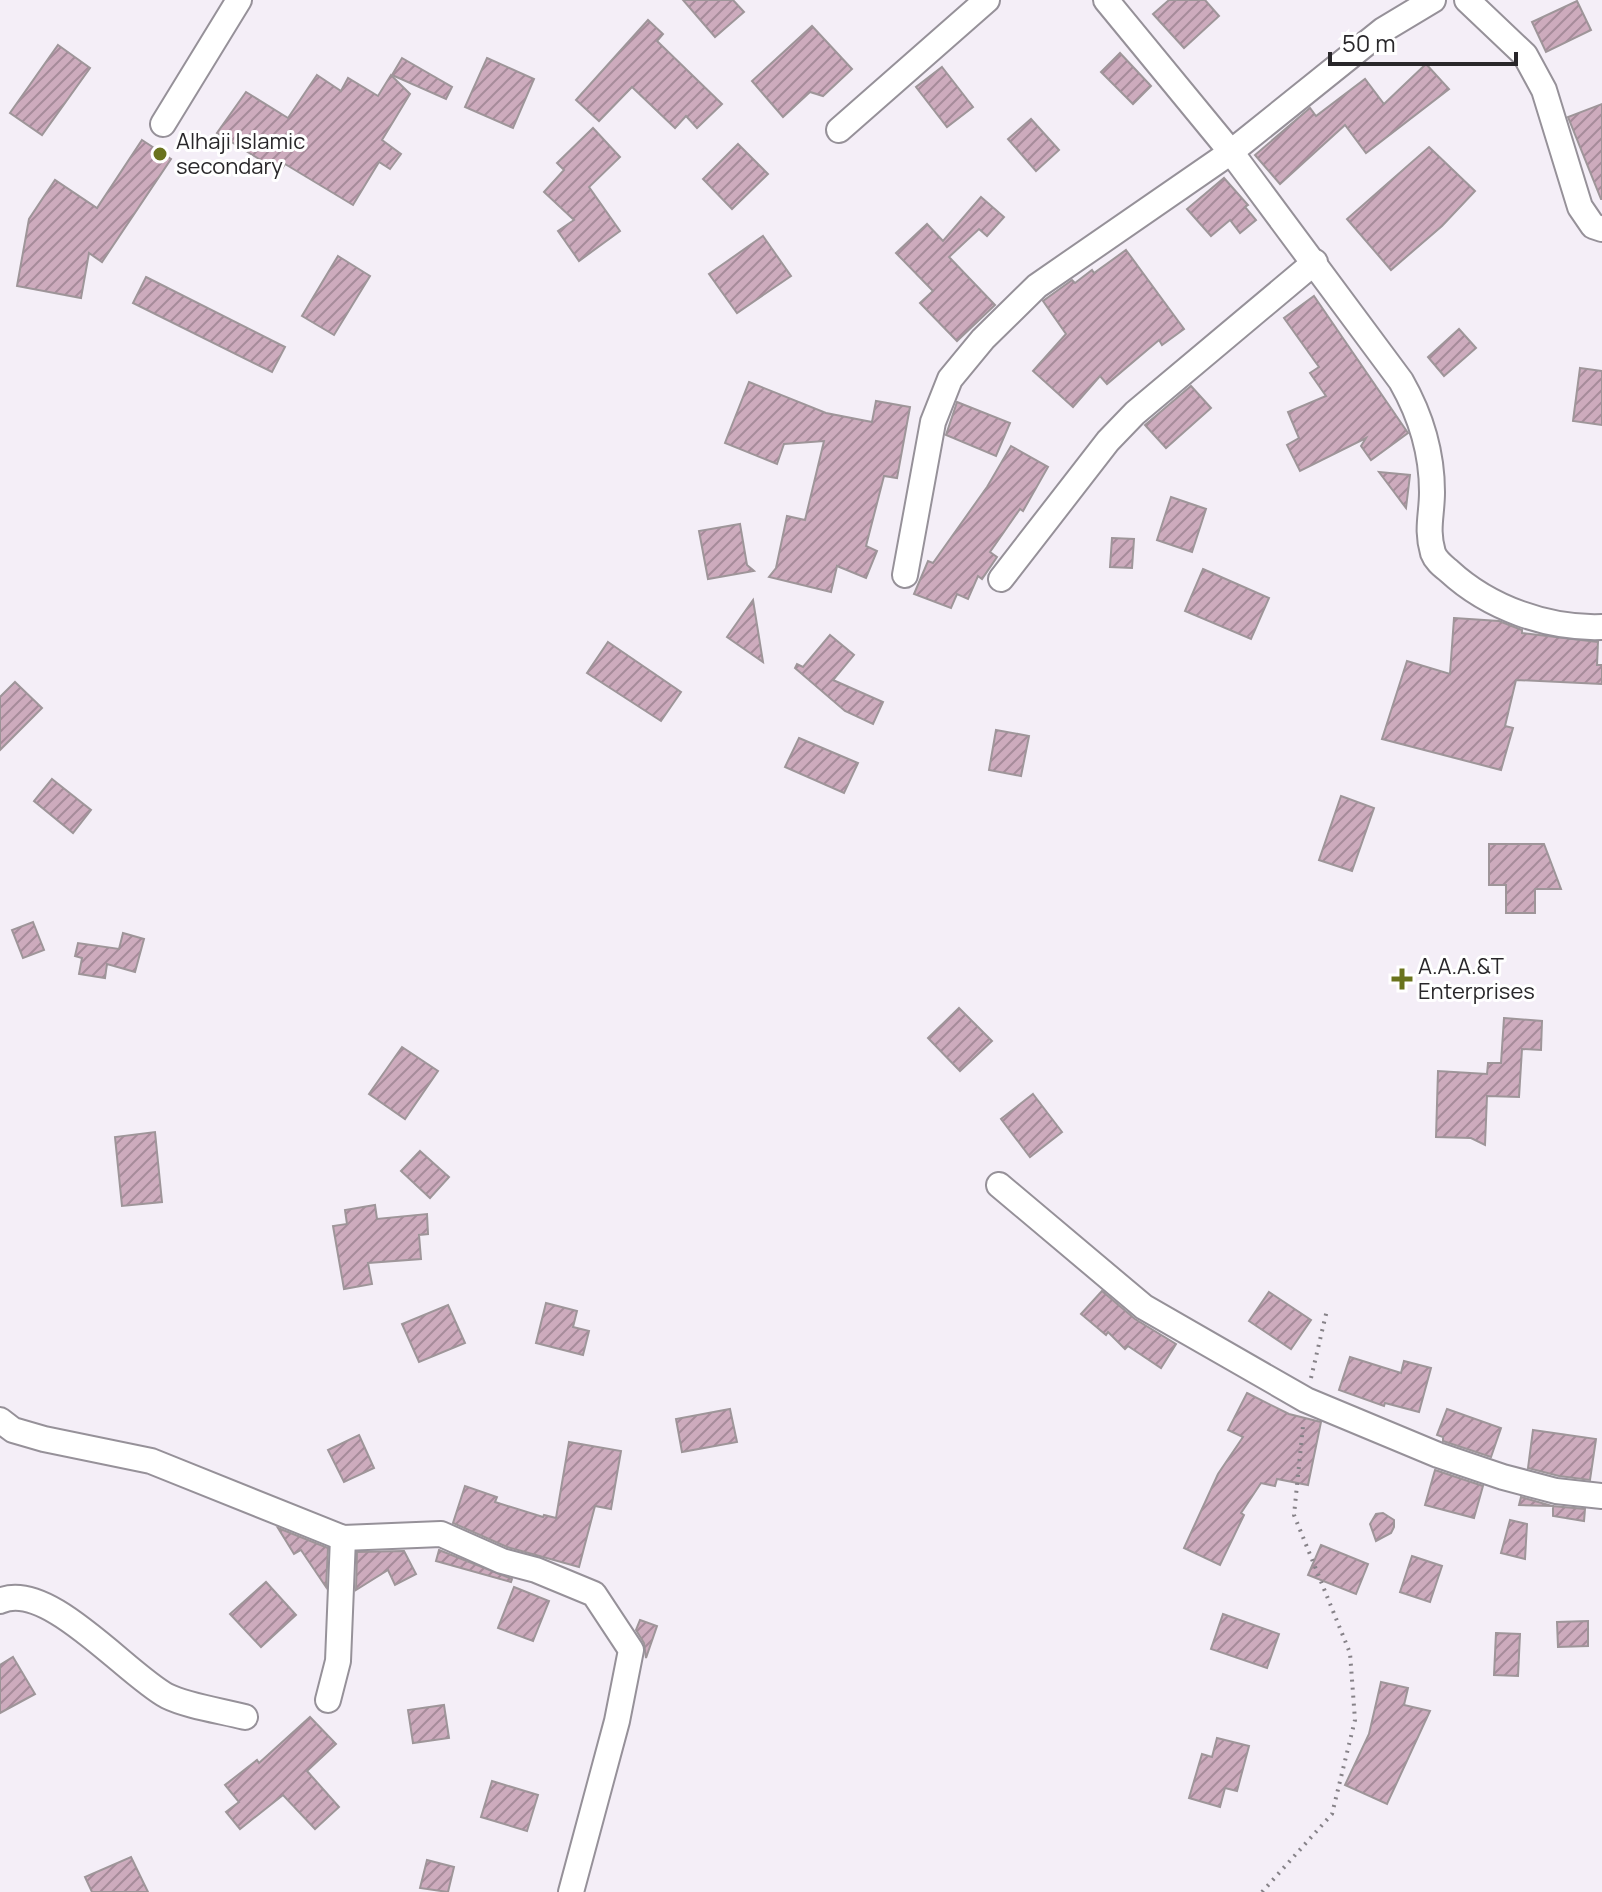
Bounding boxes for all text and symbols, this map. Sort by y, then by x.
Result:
scale bar [1330,16,1516,66]
text: 50 m [1342,26,1396,59]
place label: Alhaji Islamic secondary [176,126,305,181]
marker: Alhaji Islamic secondary [151,145,169,163]
place label: A.A.A.&T Enterprises [1418,951,1535,1006]
marker: A.A.A.&T Enterprises [1393,970,1411,988]

